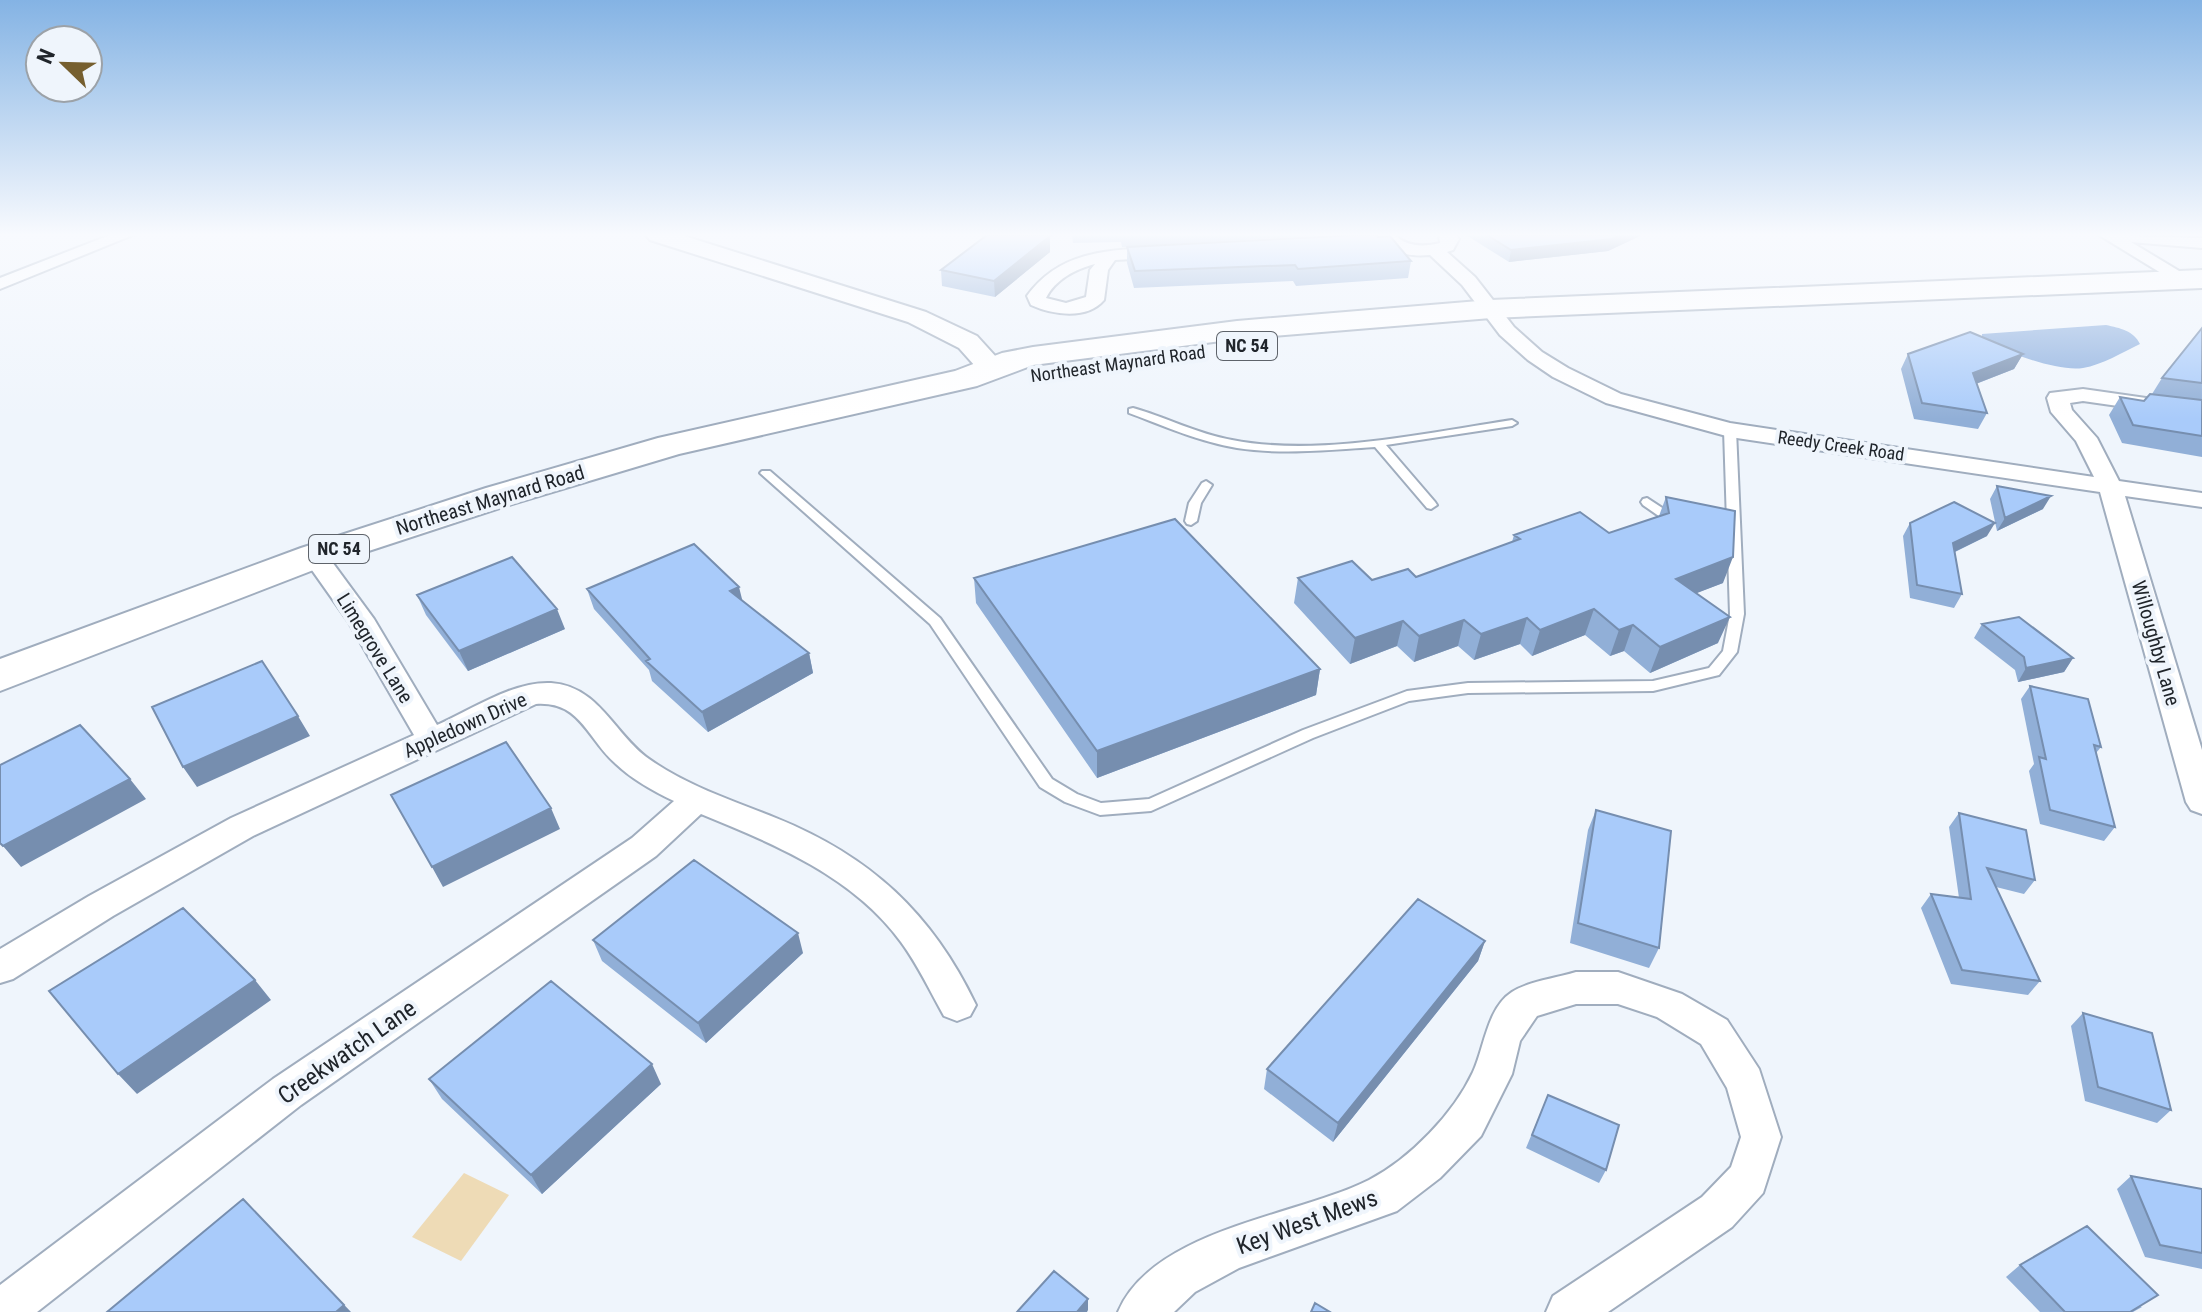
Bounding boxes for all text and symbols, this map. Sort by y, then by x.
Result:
north arrow [24,24,104,104]
text: N [32,45,60,67]
road number: NC 54 [1217,332,1277,360]
street label: Northeast Maynard Road [1029,341,1207,386]
street label: Reedy Creek Road [1776,426,1906,465]
street label: Northeast Maynard Road [393,460,587,540]
road number: NC 54 [309,535,369,563]
street label: Willoughby Lane [2127,578,2185,708]
street label: Limegrove Lane [332,589,418,707]
street label: Appledown Drive [400,687,530,763]
street label: Creekwatch Lane [273,994,421,1110]
street label: Key West Mews [1233,1184,1381,1260]

